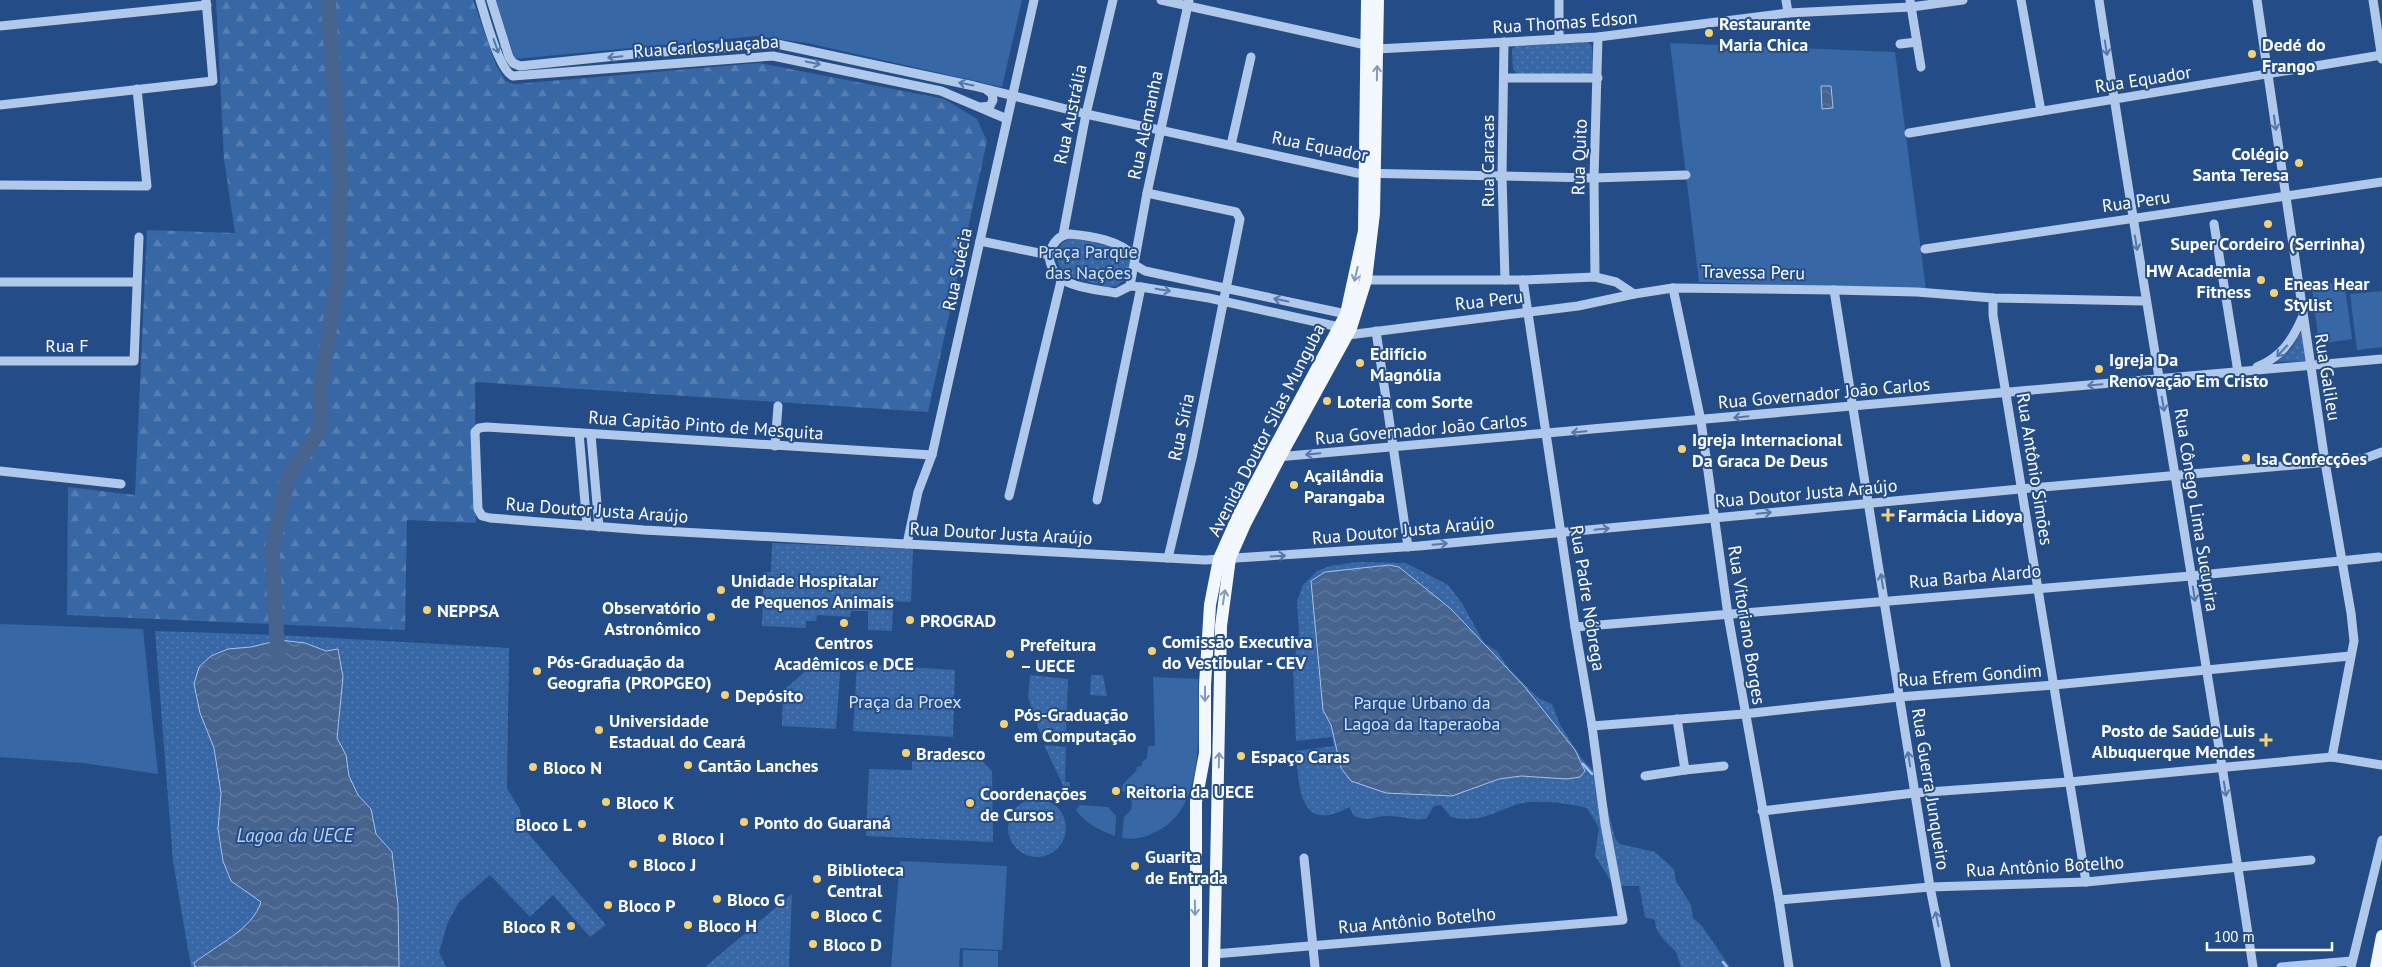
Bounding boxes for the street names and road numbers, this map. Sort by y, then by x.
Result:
street label: Rua Thomas Edson [1492,5,1638,39]
street label: Rua Carlos Juaçaba [632,29,780,63]
street label: Rua Equador [2093,60,2193,98]
street label: Rua Austrália [1048,62,1092,166]
street label: Rua Alemanha [1122,69,1168,181]
street label: Rua Caracas [1476,115,1499,207]
street label: Rua Quito [1566,118,1592,196]
street label: Rua Equador [1270,125,1370,167]
street label: Rua Peru [2101,185,2171,217]
street label: Rua Suécia [937,226,977,312]
street label: Travessa Peru [1701,260,1805,284]
street label: Rua Peru [1454,284,1524,316]
street label: Avenida Doutor Silas Munguba [1202,320,1330,540]
street label: Rua Galileu [2310,332,2346,422]
street label: Rua F [45,334,89,357]
street label: Rua Governador João Carlos [1717,372,1931,414]
street label: Rua Síria [1163,391,1199,463]
street label: Rua Antônio Simões [2012,391,2058,547]
street label: Rua Capitão Pinto de Mesquita [588,405,824,445]
street label: Rua Cônego Lima Sucupira [2170,407,2224,613]
street label: Rua Governador João Carlos [1314,408,1528,450]
street label: Rua Doutor Justa Araújo [1714,474,1898,512]
street label: Rua Doutor Justa Araújo [505,492,689,528]
street label: Rua Doutor Justa Araújo [1311,511,1495,549]
street label: Rua Doutor Justa Araújo [909,517,1093,549]
street label: Rua Padre Nóbrega [1565,523,1611,673]
street label: Rua Vitoriano Borges [1723,544,1771,706]
street label: Rua Barba Alardo [1908,559,2042,593]
street label: Rua Efrem Gondim [1898,659,2042,691]
street label: Rua Guerra Junqueiro [1907,706,1955,872]
street label: Rua Antônio Botelho [1965,850,2125,882]
street label: Rua Antônio Botelho [1337,902,1497,938]

